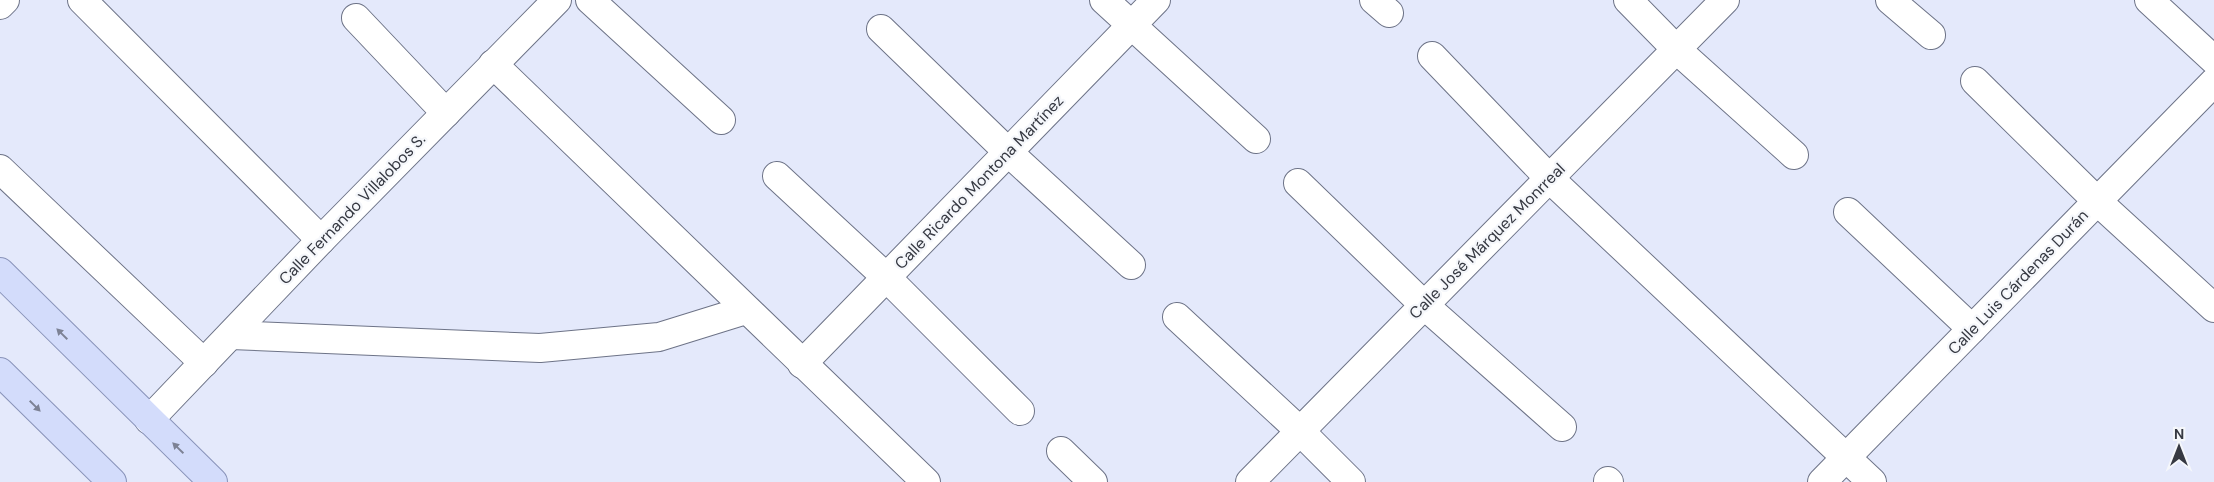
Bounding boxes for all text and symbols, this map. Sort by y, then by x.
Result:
street label: Calle Ricardo Montona Martínez [890,90,1068,274]
street label: Calle Fernando Villalobos S. [274,129,430,289]
street label: Calle José Márquez Monrreal [1405,159,1569,323]
street label: Calle Luis Cárdenas Durán [1943,205,2093,359]
one-way arrow [57,328,69,340]
one-way arrow [28,400,40,412]
north arrow [2154,422,2204,472]
text: N [2174,425,2184,443]
one-way arrow [172,442,184,454]

